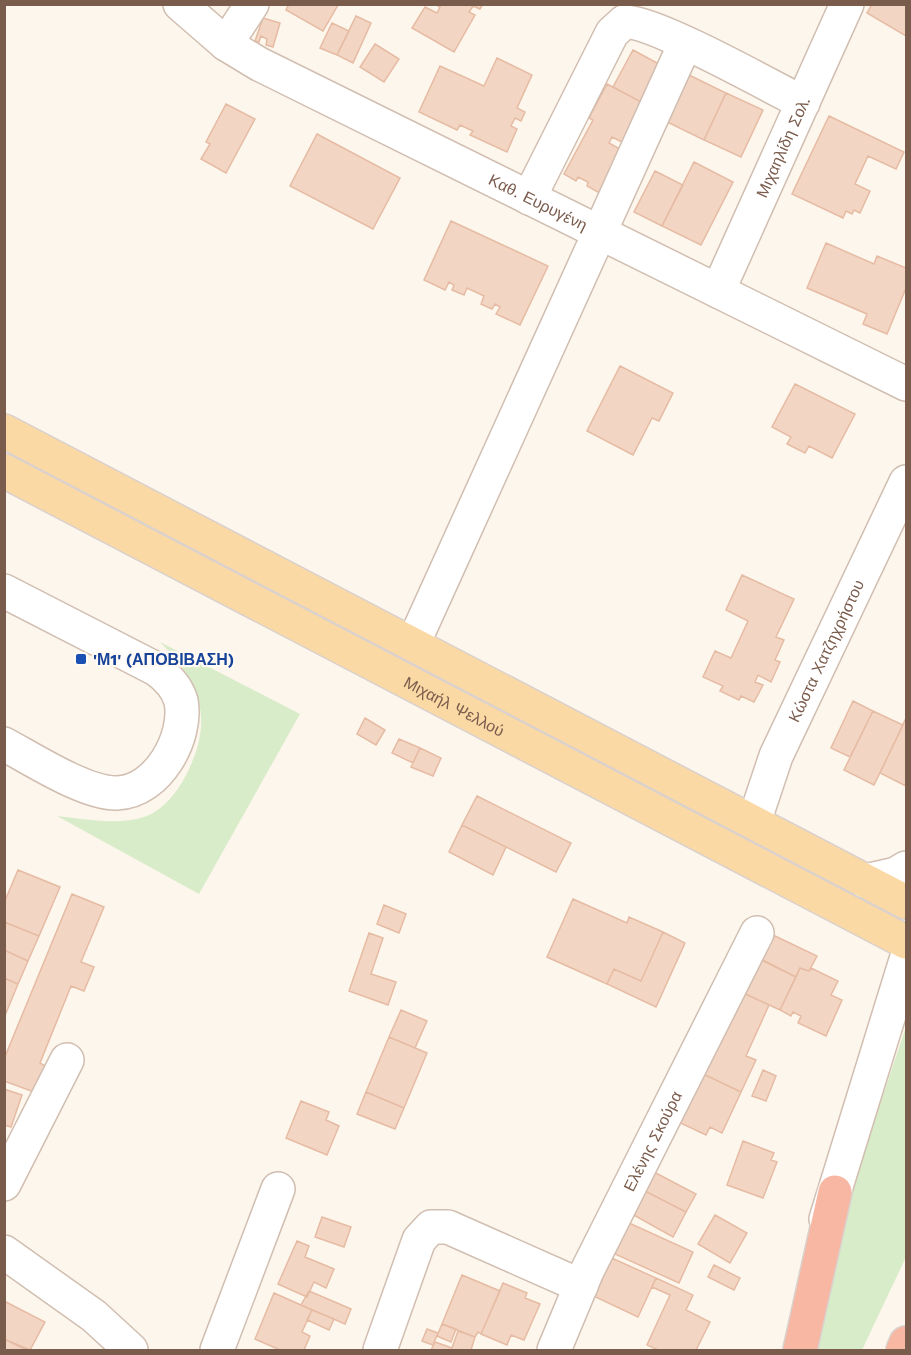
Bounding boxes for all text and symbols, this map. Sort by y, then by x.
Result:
street label: Μιχαηλίδη Σολ. [752,93,814,200]
street label: Καθ. Ευρυγένη [486,170,591,234]
street label: Κώστα Χατζηχρήστου [784,577,868,725]
place label: 'Μ1' (ΑΠΟΒΙΒΑΣΗ) [93,650,234,669]
marker: 'Μ1' (ΑΠΟΒΙΒΑΣΗ) [74,652,88,666]
street label: Μιχαήλ Ψελλού [401,672,508,740]
street label: Ελένης Σκούρα [619,1088,685,1194]

